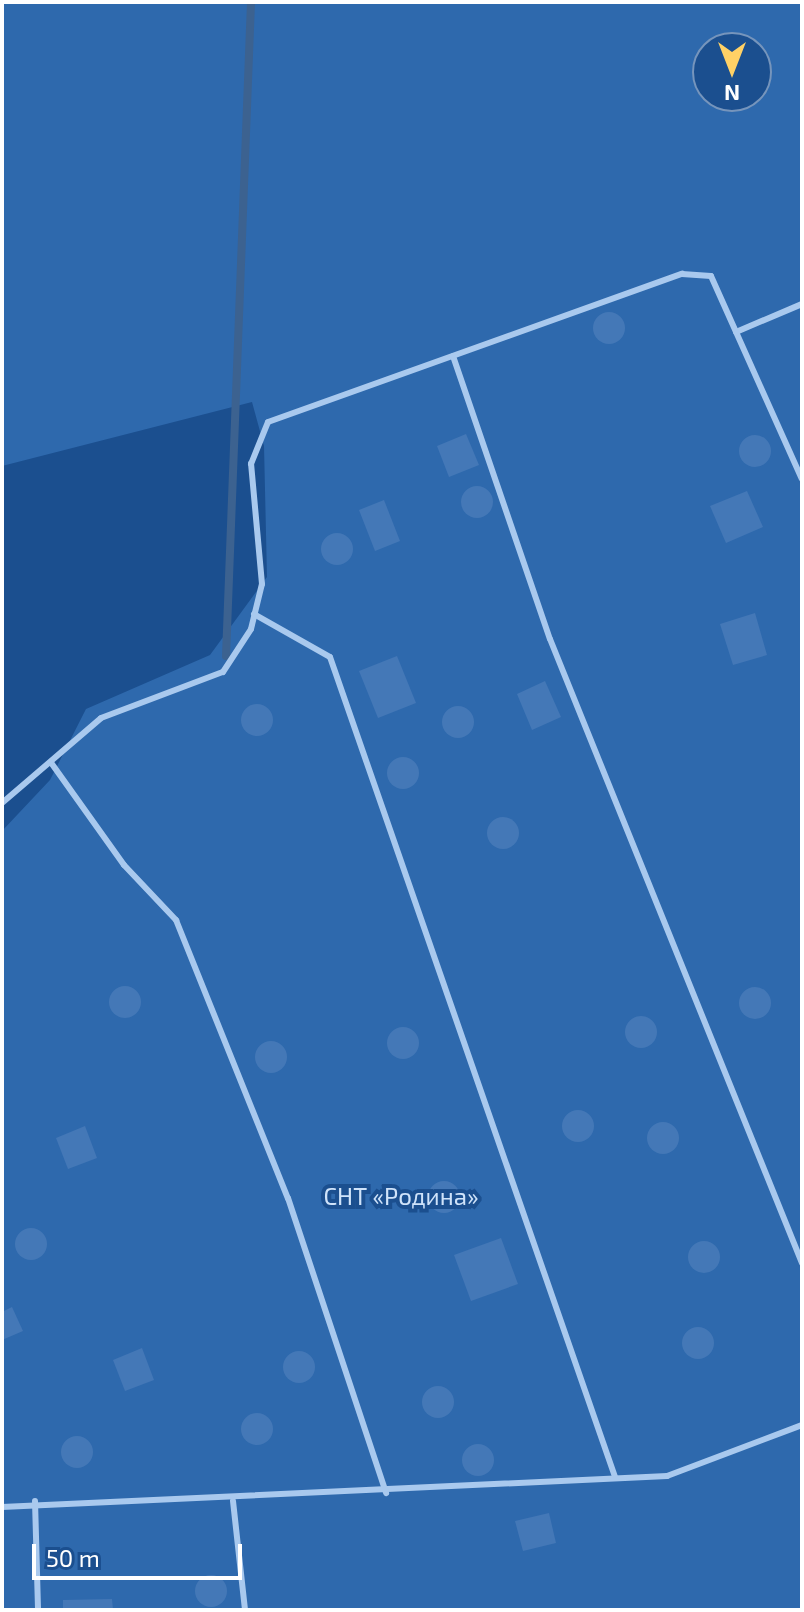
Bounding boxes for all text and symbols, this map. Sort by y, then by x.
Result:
north arrow [692,32,772,112]
text: N [724,81,740,107]
park label: СНТ «Родина» [323,1182,479,1210]
scale bar [36,1528,246,1578]
text: 50 m [46,1543,100,1572]

